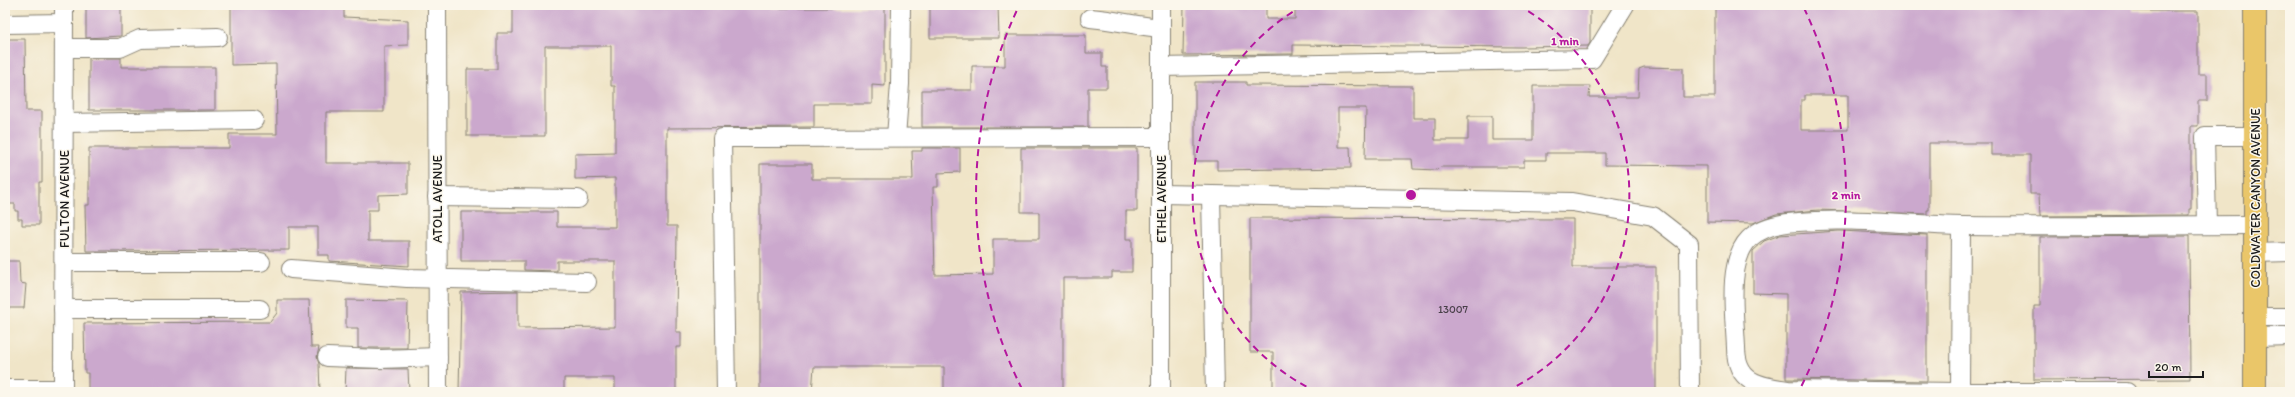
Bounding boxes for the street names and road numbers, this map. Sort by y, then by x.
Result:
street label: COLDWATER CANYON AVENUE [2248,108,2263,288]
street label: FULTON AVENUE [57,150,72,248]
street label: ATOLL AVENUE [430,155,445,243]
street label: ETHEL AVENUE [1154,155,1169,243]

